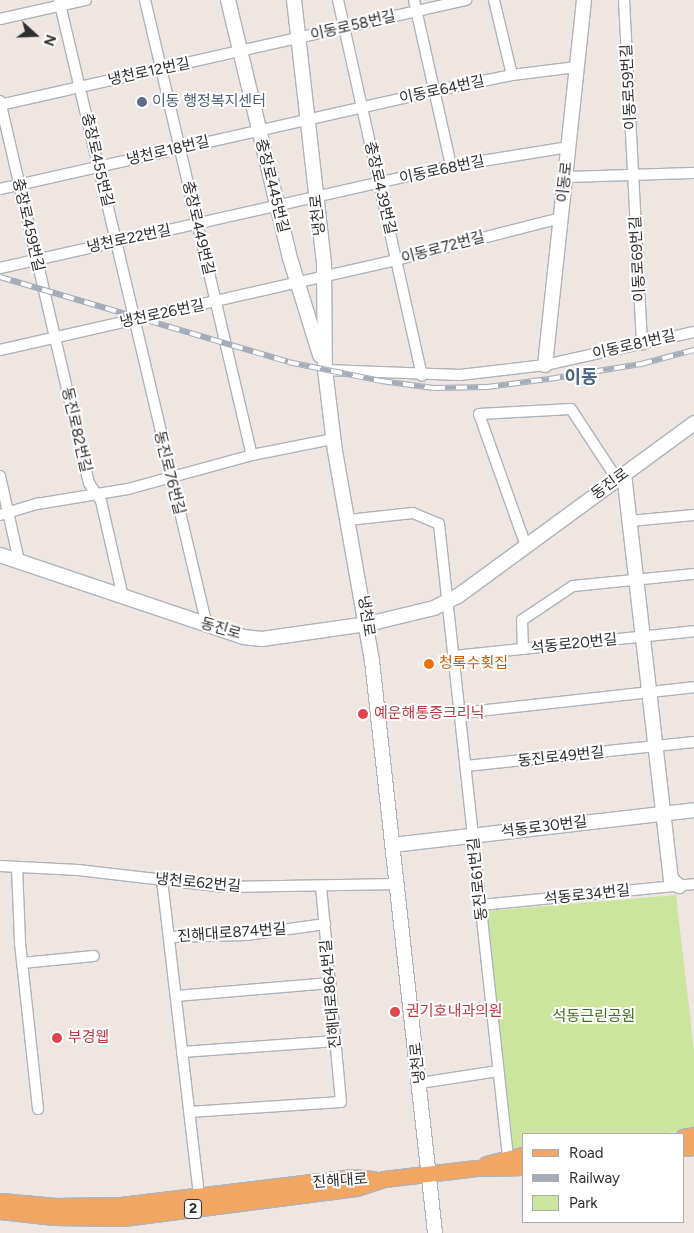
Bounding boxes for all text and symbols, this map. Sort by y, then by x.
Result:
street label: 이동로58번길 [309,7,397,45]
north arrow [10,10,60,60]
text: N [40,32,59,48]
street label: 이동로59번길 [618,44,640,130]
street label: 냉천로12번길 [106,55,192,89]
street label: 이동로64번길 [398,72,486,108]
place label: 이동 행정복지센터 [152,93,266,111]
marker: 이동 행정복지센터 [136,96,148,108]
street label: 충장로455번길 [77,111,117,209]
street label: 냉천로18번길 [125,133,211,169]
street label: 충장로445번길 [252,137,292,235]
street label: 충장로439번길 [361,140,399,236]
street label: 이동로68번길 [398,152,486,188]
street label: 이동로 [554,160,576,204]
street label: 충장로459번길 [8,176,48,274]
street label: 충장로449번길 [178,179,218,277]
street label: 냉천로 [307,193,329,237]
street label: 이동로69번길 [627,216,649,302]
street label: 냉천로22번길 [85,221,173,257]
street label: 이동로72번길 [399,228,487,268]
street label: 냉천로26번길 [118,296,206,332]
street label: 이동로81번길 [591,327,677,363]
district label: 이동 [564,366,598,388]
street label: 동진로82번길 [57,386,95,474]
street label: 동진로76번길 [150,429,188,517]
street label: 동진로 [588,465,632,503]
street label: 냉천로 [354,594,378,638]
street label: 동진로 [199,615,243,643]
street label: 석동로20번길 [530,631,618,657]
place label: 청록수횟집 [439,655,508,673]
marker: 청록수횟집 [423,658,435,670]
place label: 예운해통증크리닉 [374,705,484,723]
marker: 예운해통증크리닉 [356,707,370,721]
street label: 동진로49번길 [517,744,605,770]
street label: 석동로30번길 [500,813,588,841]
street label: 동진로61번길 [465,836,491,922]
street label: 냉천로62번길 [154,870,242,896]
street label: 석동로34번길 [543,882,631,908]
street label: 진해대로874번길 [177,920,287,946]
street label: 진해대로864번길 [317,939,345,1049]
place label: 권기호내과의원 [406,1003,503,1021]
marker: 권기호내과의원 [388,1005,402,1019]
park label: 석동근린공원 [553,1008,635,1026]
place label: 부경웹 [68,1029,109,1047]
marker: 부경웹 [50,1031,64,1045]
street label: 냉천로 [407,1041,429,1085]
legend [522,1133,684,1223]
text: Road [569,1144,604,1162]
text: Railway [569,1169,620,1187]
street label: 진해대로 [312,1170,368,1192]
text: Park [569,1194,598,1212]
road number: 2 [183,1198,203,1220]

